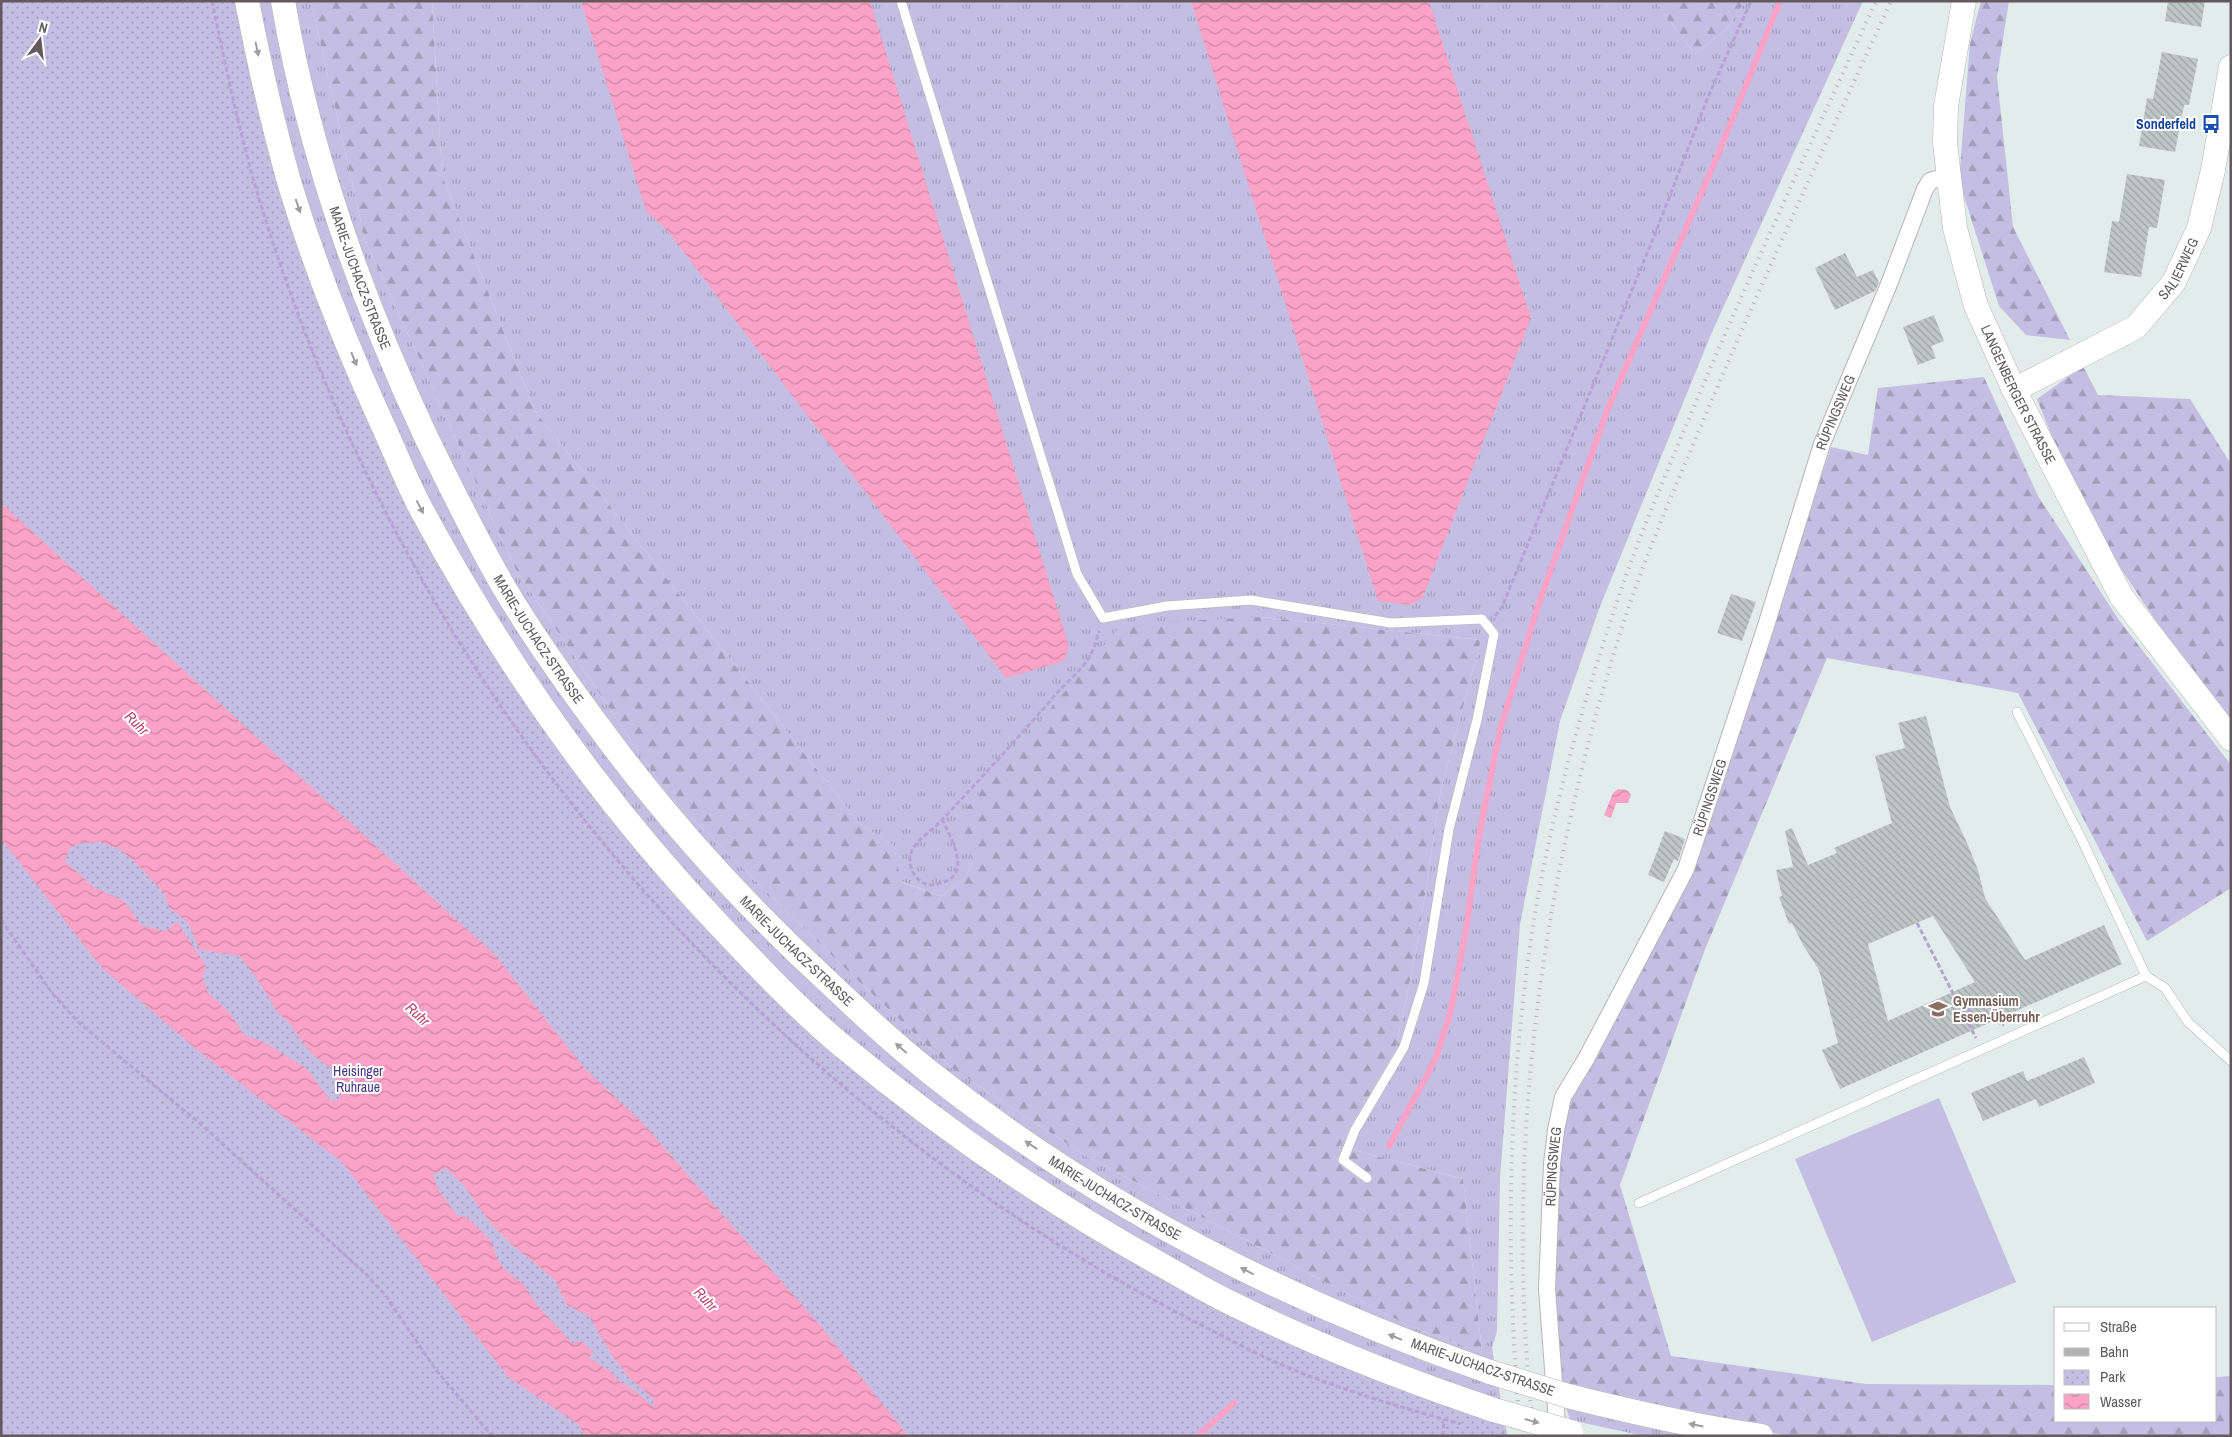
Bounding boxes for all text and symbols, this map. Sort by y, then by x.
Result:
north arrow [15,15,65,65]
text: N [37,18,50,37]
one-way arrow [253,42,261,57]
bus stop icon: Sonderfeld [2200,113,2222,135]
place label: Sonderfeld [2136,115,2196,133]
one-way arrow [294,199,302,214]
street label: MARIE-JUCHACZ-STRASSE [326,204,395,352]
street label: SALIERWEG [2154,235,2202,303]
street label: LANGENBERGER STRASSE [1977,322,2060,467]
one-way arrow [351,351,359,366]
street label: RÜPINGSWEG [1812,372,1859,452]
one-way arrow [416,500,425,514]
street label: MARIE-JUCHACZ-STRASSE [490,571,588,707]
water label: Ruhr [120,706,154,740]
street label: RÜPINGSWEG [1689,757,1731,838]
street label: MARIE-JUCHACZ-STRASSE [736,892,857,1010]
place label: Gymnasium Essen-Überruhr [1953,992,2040,1026]
water label: Ruhr [401,997,436,1031]
school or university icon: Gymnasium Essen-Überruhr [1927,998,1949,1020]
one-way arrow [895,1042,908,1053]
park label: Heisinger Ruhraue [333,1062,383,1096]
street label: RÜPINGSWEG [1541,1126,1565,1207]
one-way arrow [1024,1140,1038,1150]
street label: MARIE-JUCHACZ-STRASSE [1045,1151,1184,1244]
one-way arrow [1240,1267,1254,1275]
water label: Ruhr [689,1282,723,1317]
legend [2054,1307,2217,1422]
text: Straße [2100,1316,2137,1337]
one-way arrow [1388,1333,1402,1341]
street label: MARIE-JUCHACZ-STRASSE [1409,1334,1557,1400]
text: Bahn [2100,1341,2129,1362]
text: Park [2100,1366,2126,1387]
text: Wasser [2100,1391,2141,1412]
one-way arrow [1525,1418,1540,1426]
one-way arrow [1688,1421,1704,1429]

